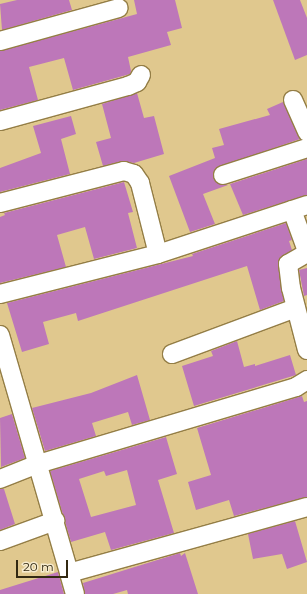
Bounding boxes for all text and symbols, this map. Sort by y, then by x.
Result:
scale bar [18,552,70,578]
text: 20 m [23,559,54,574]

